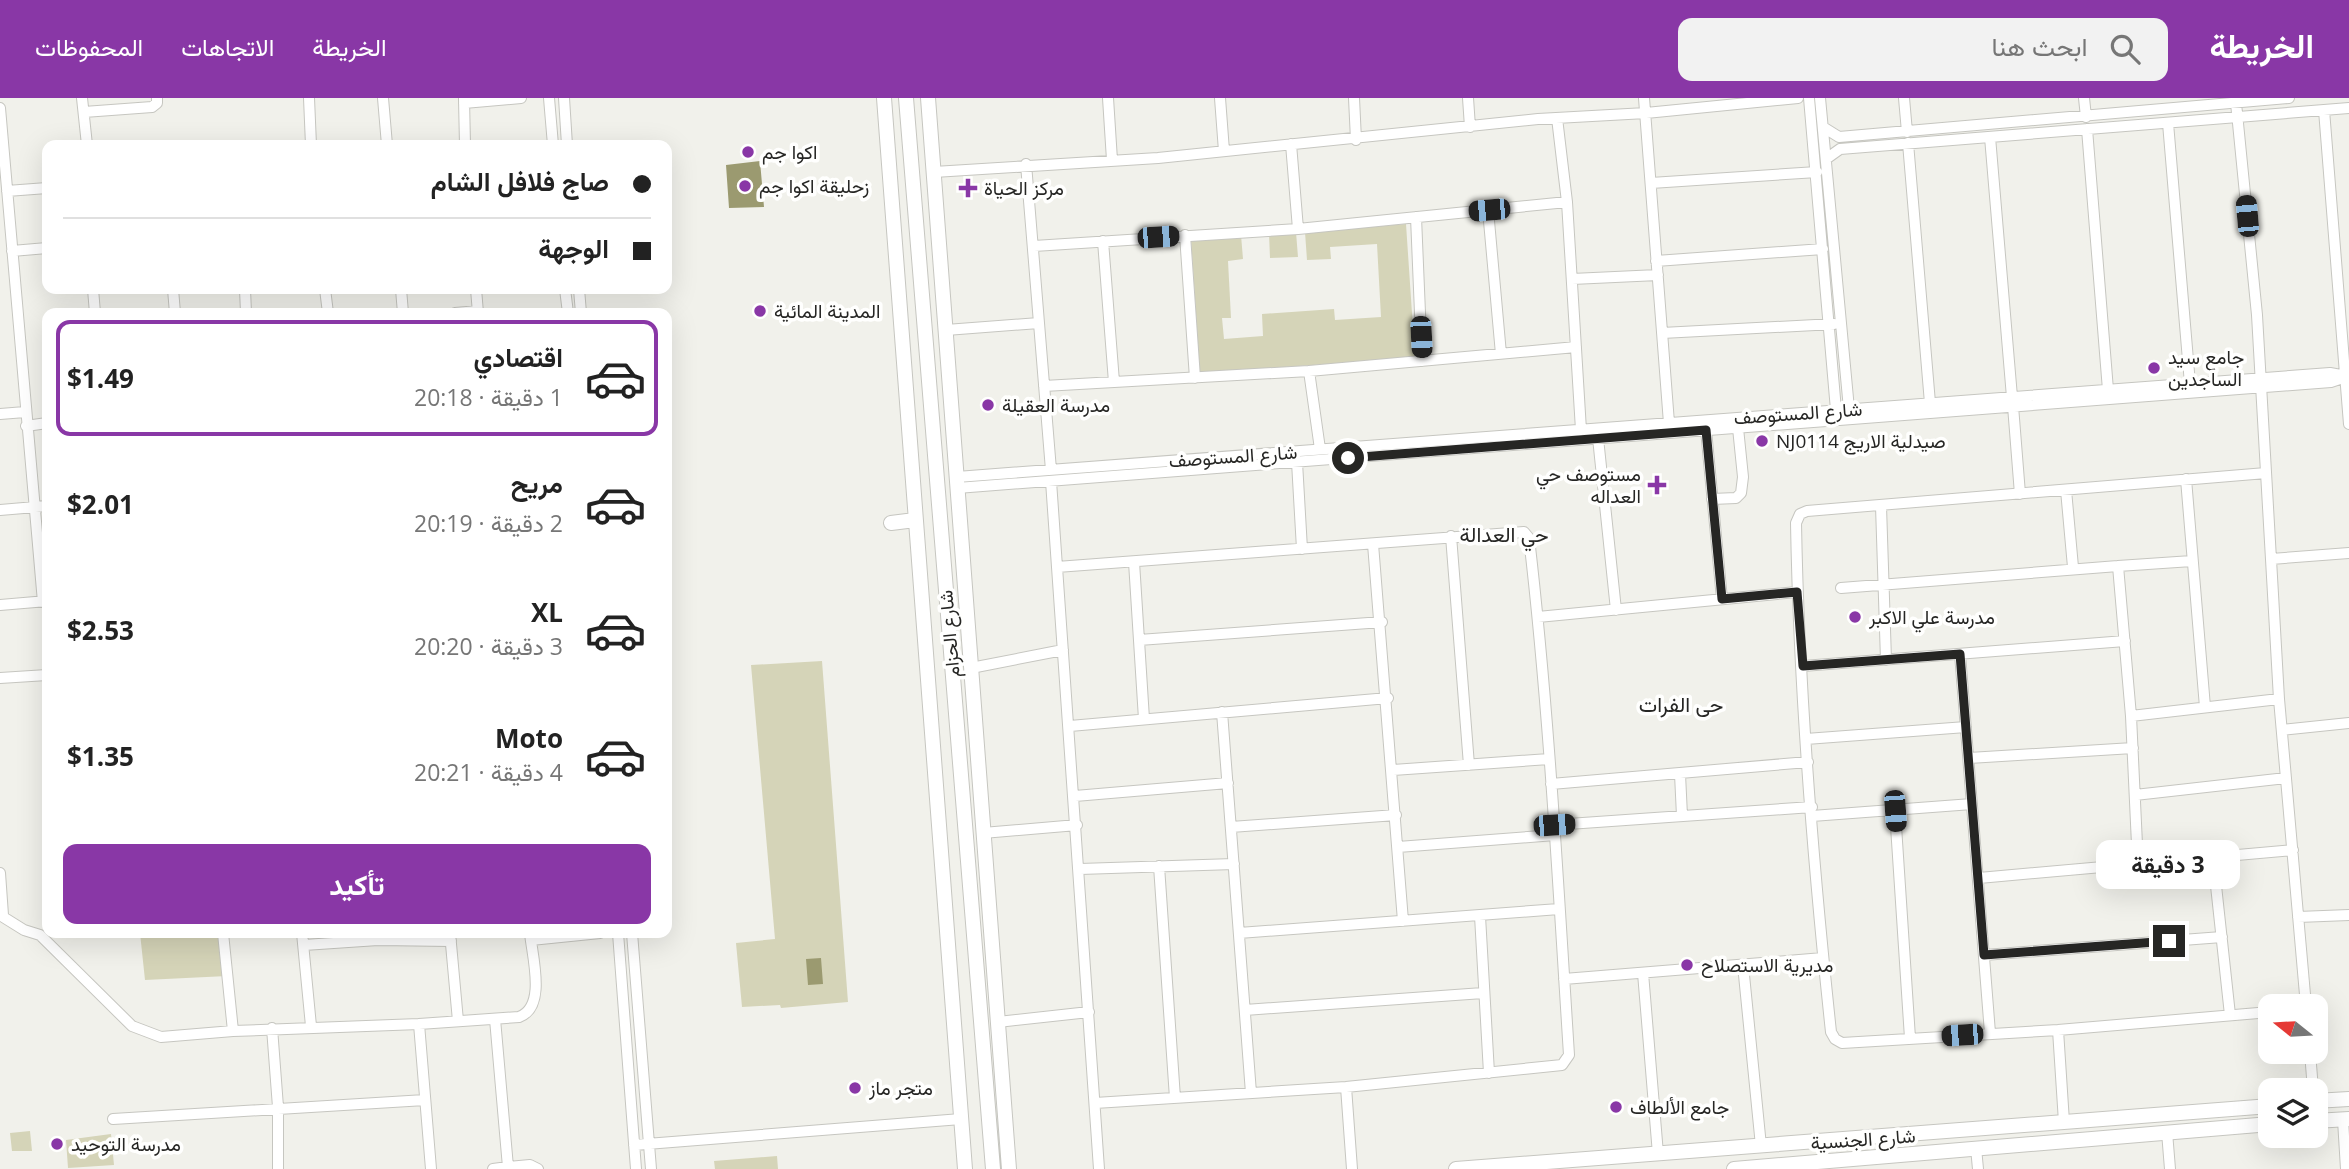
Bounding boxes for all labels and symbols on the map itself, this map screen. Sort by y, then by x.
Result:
place label: اكوا جم [762,139,817,165]
marker: اكوا جم [740,144,756,160]
place label: زحليقة اكوا جم [759,173,869,199]
place label: مركز الحياة [984,175,1064,201]
marker: زحليقة اكوا جم [737,178,753,194]
marker: مركز الحياة [958,178,978,198]
car [2235,194,2260,238]
car [1468,198,1511,222]
car [1137,225,1180,249]
place label: المدينة المائية [774,298,880,324]
marker: المدينة المائية [752,303,768,319]
car [1410,315,1433,359]
place label: جامع سيد الساجدين [2168,344,2244,392]
marker: جامع سيد الساجدين [2146,360,2162,376]
place label: مدرسة العقيلة [1002,392,1110,418]
street label: شارع المستوصف [1733,396,1863,430]
marker: مدرسة العقيلة [980,397,996,413]
place label: NJ0114 صيدلية الاريج [1776,428,1946,455]
marker: NJ0114 صيدلية الاريج [1754,433,1770,449]
street label: شارع المستوصف [1168,439,1298,473]
route start [1332,442,1364,474]
place label: مستوصف حي العداله [1536,461,1641,509]
marker: مستوصف حي العداله [1647,475,1667,495]
district label: حي العدالة [1459,520,1549,552]
street label: شارع الحزام [932,589,966,679]
place label: مدرسة علي الاكبر [1868,604,1995,633]
marker: مدرسة علي الاكبر [1847,609,1863,625]
district label: حی الفرات [1639,690,1723,718]
car [1884,789,1907,833]
car [1533,813,1576,837]
callout: 3 دقيقة [2097,840,2241,888]
route end [2153,925,2185,957]
place label: مديرية الاستصلاح [1701,952,1833,978]
marker: مديرية الاستصلاح [1679,957,1695,973]
north arrow [2258,994,2328,1064]
car [1941,1023,1984,1047]
place label: متجر ماز [868,1075,933,1101]
marker: متجر ماز [847,1080,863,1096]
place label: جامع الألطاف [1630,1094,1729,1121]
marker: جامع الألطاف [1608,1099,1624,1115]
street label: شارع الجنسية [1810,1122,1916,1156]
place label: مدرسة التوحيد [71,1131,181,1157]
marker: مدرسة التوحيد [49,1136,65,1152]

